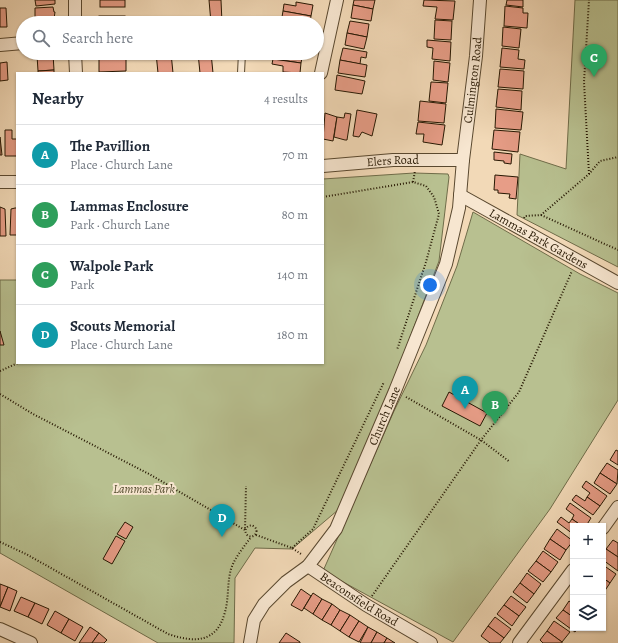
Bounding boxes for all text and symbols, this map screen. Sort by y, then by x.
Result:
search box [16,16,324,60]
icon: search [30,27,52,49]
text: Search here [62,28,133,48]
street label: Culmington Road [460,36,485,124]
pin: C [581,44,607,77]
text: Nearby [32,87,83,110]
text: 4 results [264,90,308,107]
text: The Pavillion [70,136,150,156]
text: A [41,146,49,163]
text: 70 m [282,146,308,163]
street label: Elers Road [366,152,419,170]
text: Place · Church Lane [70,156,173,173]
text: Lammas Enclosure [70,196,189,216]
street label: Lammas Park Gardens [486,205,591,273]
text: B [41,206,49,223]
text: 80 m [281,206,308,223]
text: Park · Church Lane [70,216,170,233]
text: Walpole Park [70,256,153,276]
text: C [41,266,49,283]
text: 140 m [277,266,308,283]
your location [420,275,440,295]
text: Park [70,276,94,293]
text: Scouts Memorial [70,316,175,336]
text: D [40,326,50,343]
text: 180 m [277,326,308,343]
text: Place · Church Lane [70,336,173,353]
pin: A [452,376,478,409]
street label: Church Lane [365,384,404,448]
pin: B [482,391,508,424]
park label: Lammas Park [113,481,175,497]
pin: D [209,504,235,537]
map controls [570,523,606,631]
button: + [570,523,606,559]
button: − [570,559,606,595]
street label: Beaconsfield Road [317,568,401,630]
button: layers [570,595,606,631]

